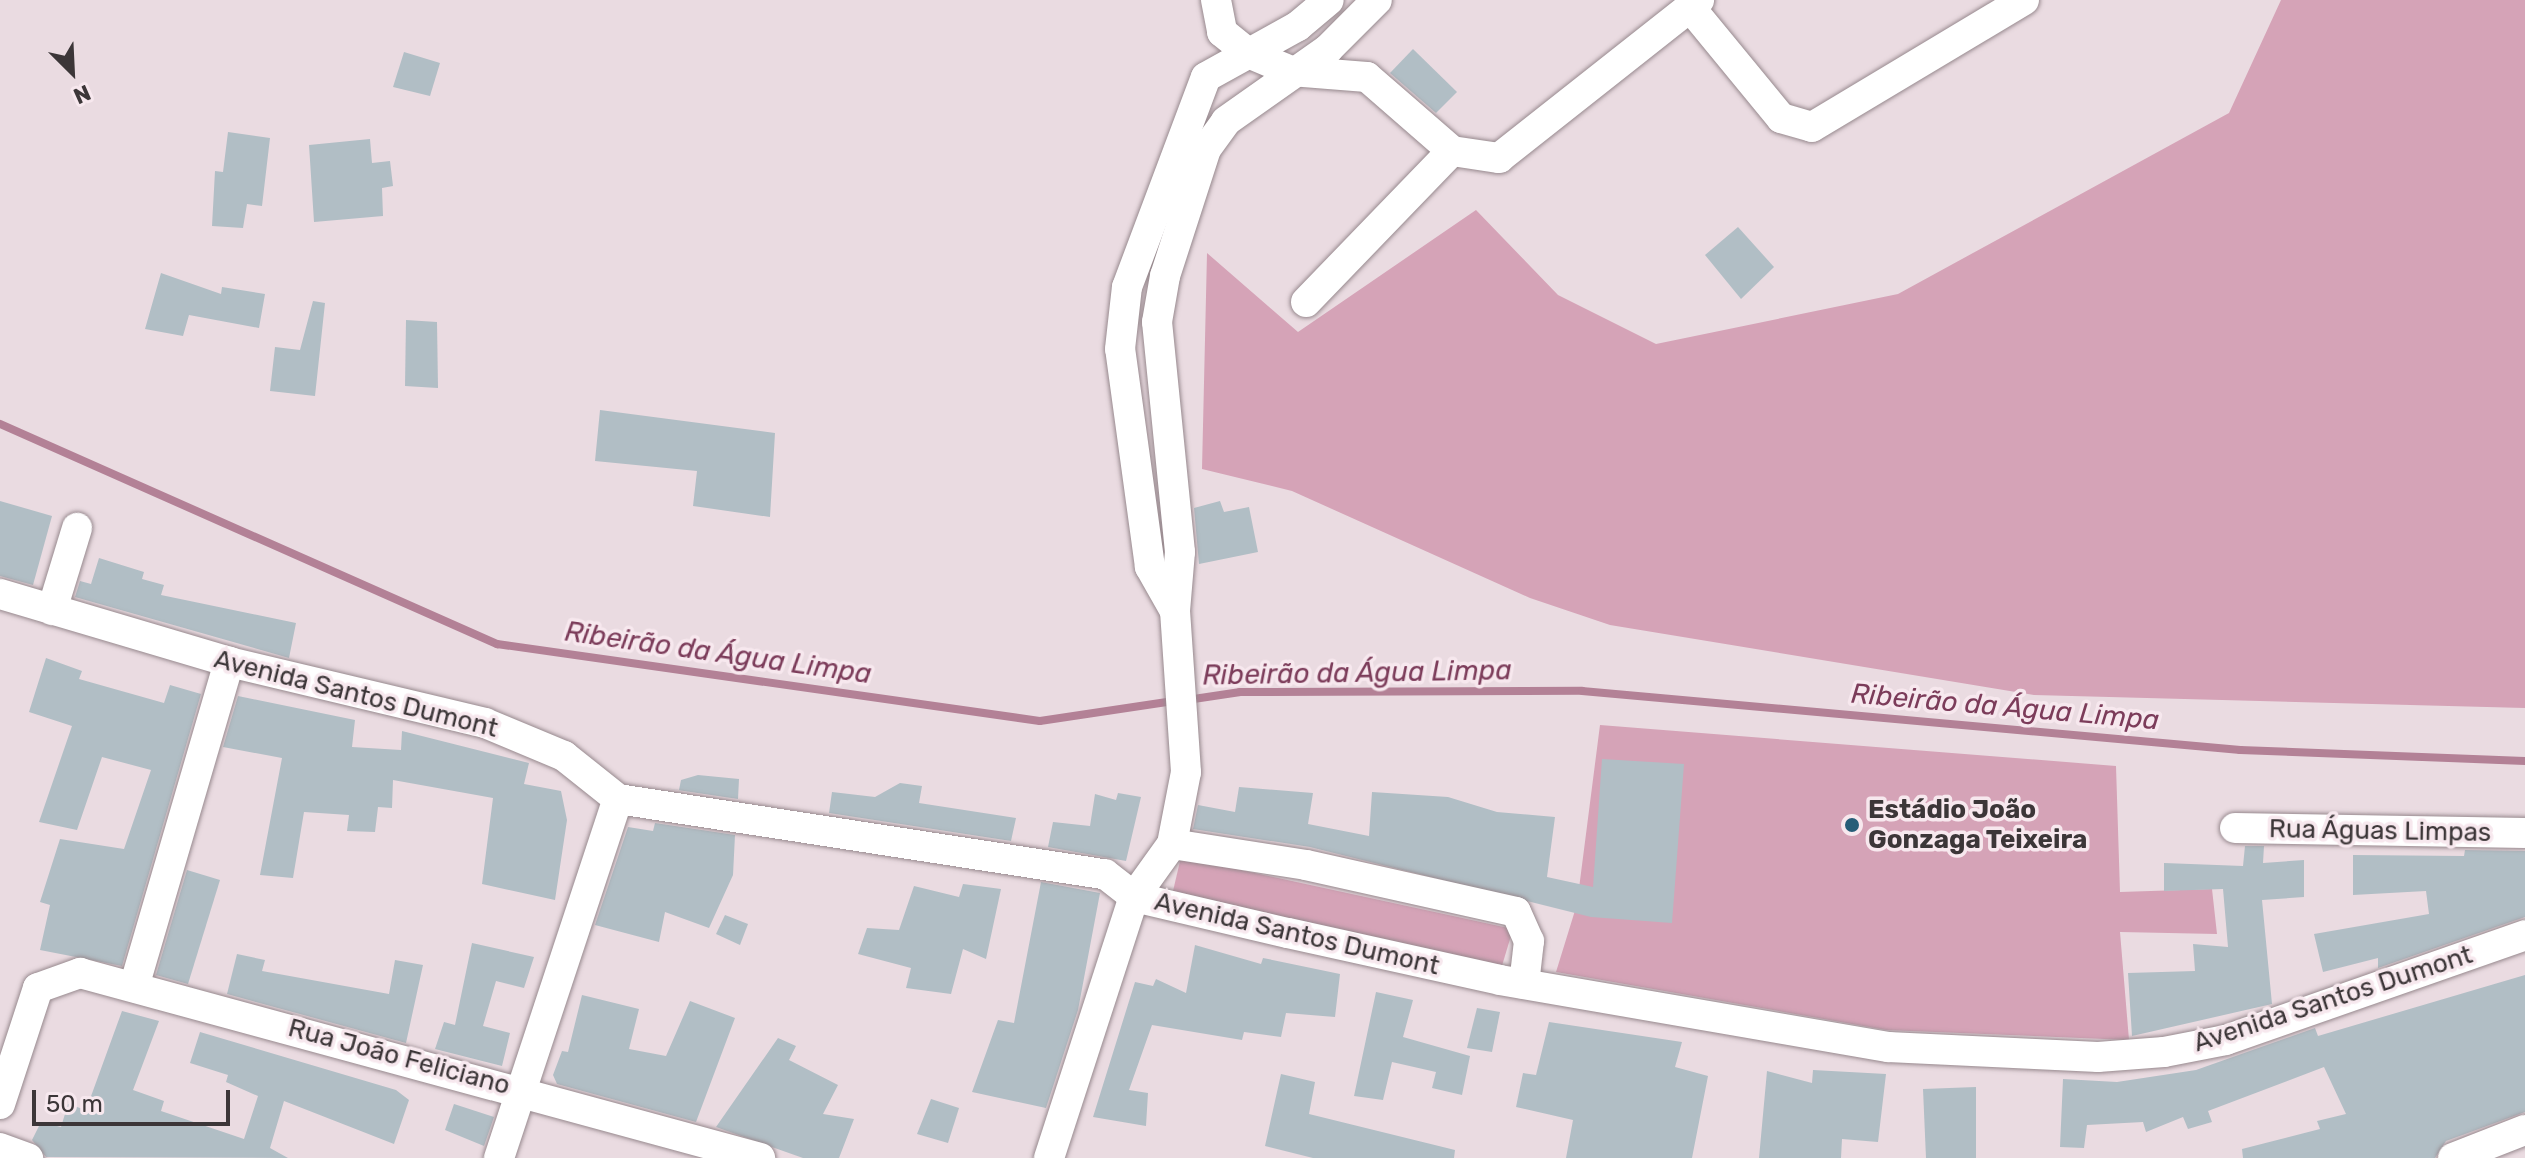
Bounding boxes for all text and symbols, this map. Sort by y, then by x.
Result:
north arrow [32,32,112,112]
text: N [69,79,95,110]
water label: Ribeirão da Água Limpa [562,615,874,691]
street label: Avenida Santos Dumont [211,644,501,744]
water label: Ribeirão da Água Limpa [1202,653,1512,693]
water label: Ribeirão da Água Limpa [1849,677,2161,737]
place label: Estádio João Gonzaga Teixeira [1868,794,2088,856]
street label: Rua Águas Limpas [2268,813,2492,849]
marker: Estádio João Gonzaga Teixeira [1843,816,1861,834]
street label: Avenida Santos Dumont [1151,886,1443,982]
street label: Avenida Santos Dumont [2190,939,2476,1059]
street label: Rua João Feliciano [285,1012,513,1102]
scale bar [36,1074,234,1124]
text: 50 m [46,1090,103,1118]

